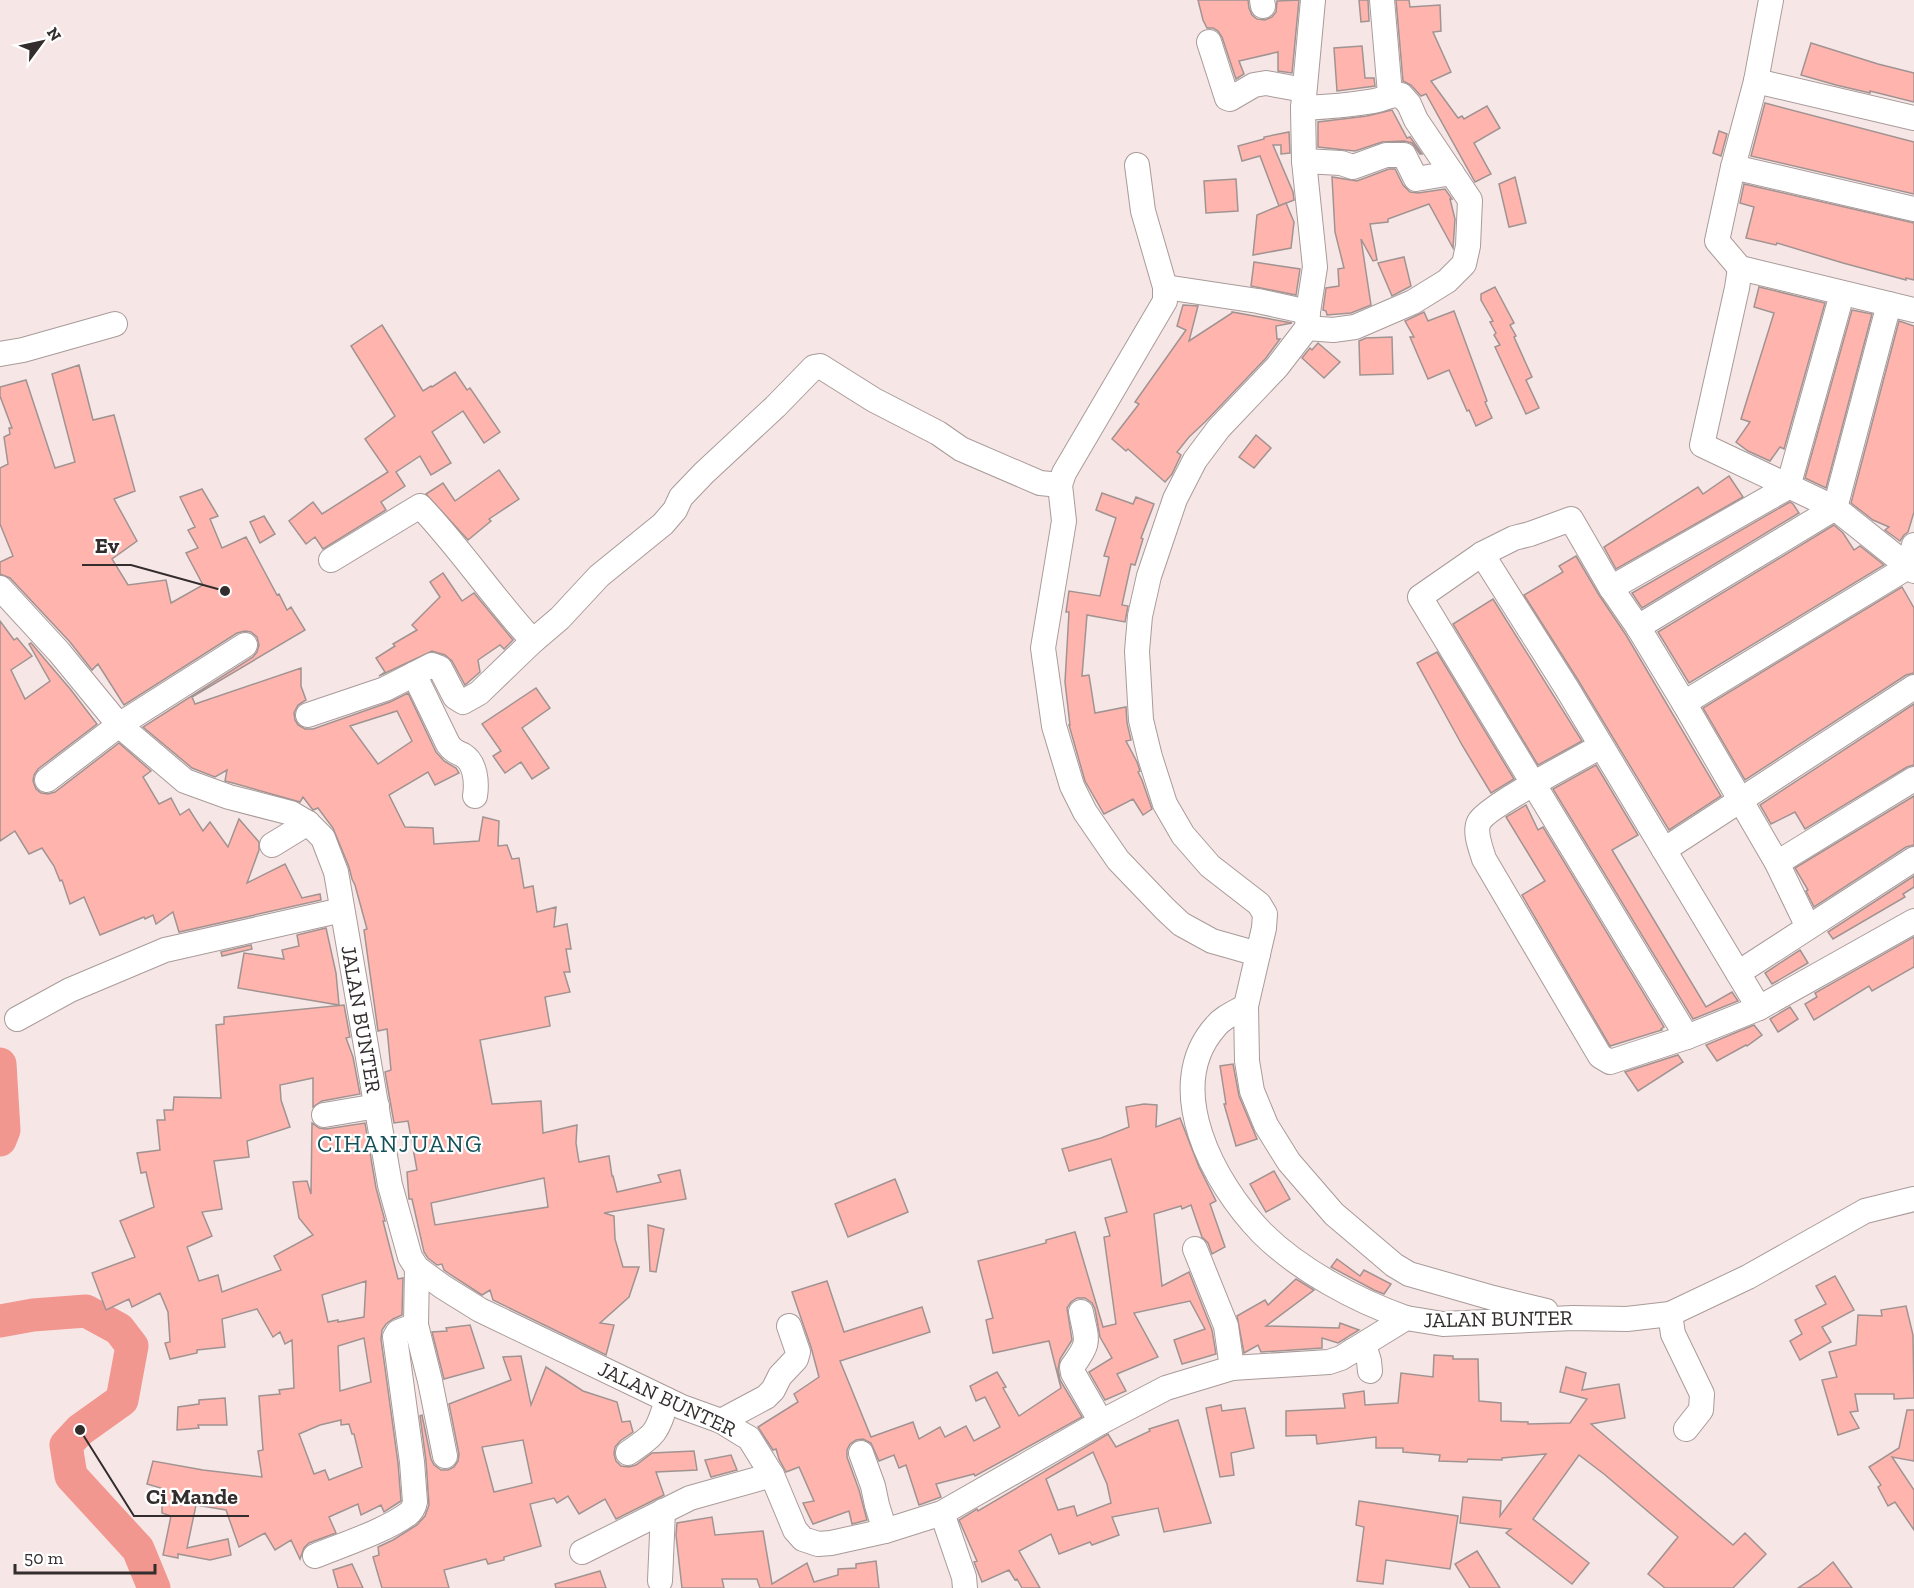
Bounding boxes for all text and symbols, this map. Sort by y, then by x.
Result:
north arrow [12,12,72,72]
text: N [43,24,65,44]
callout: Ev [82,525,131,565]
text: Ev [95,532,120,559]
street label: JALAN BUNTER [336,943,387,1095]
district label: CIHANJUANG [317,1129,483,1158]
street label: JALAN BUNTER [1423,1305,1573,1332]
street label: JALAN BUNTER [594,1356,740,1441]
callout: Ci Mande [134,1476,249,1516]
text: Ci Mande [146,1483,238,1510]
scale bar [15,1537,154,1575]
text: 50 m [24,1547,64,1569]

